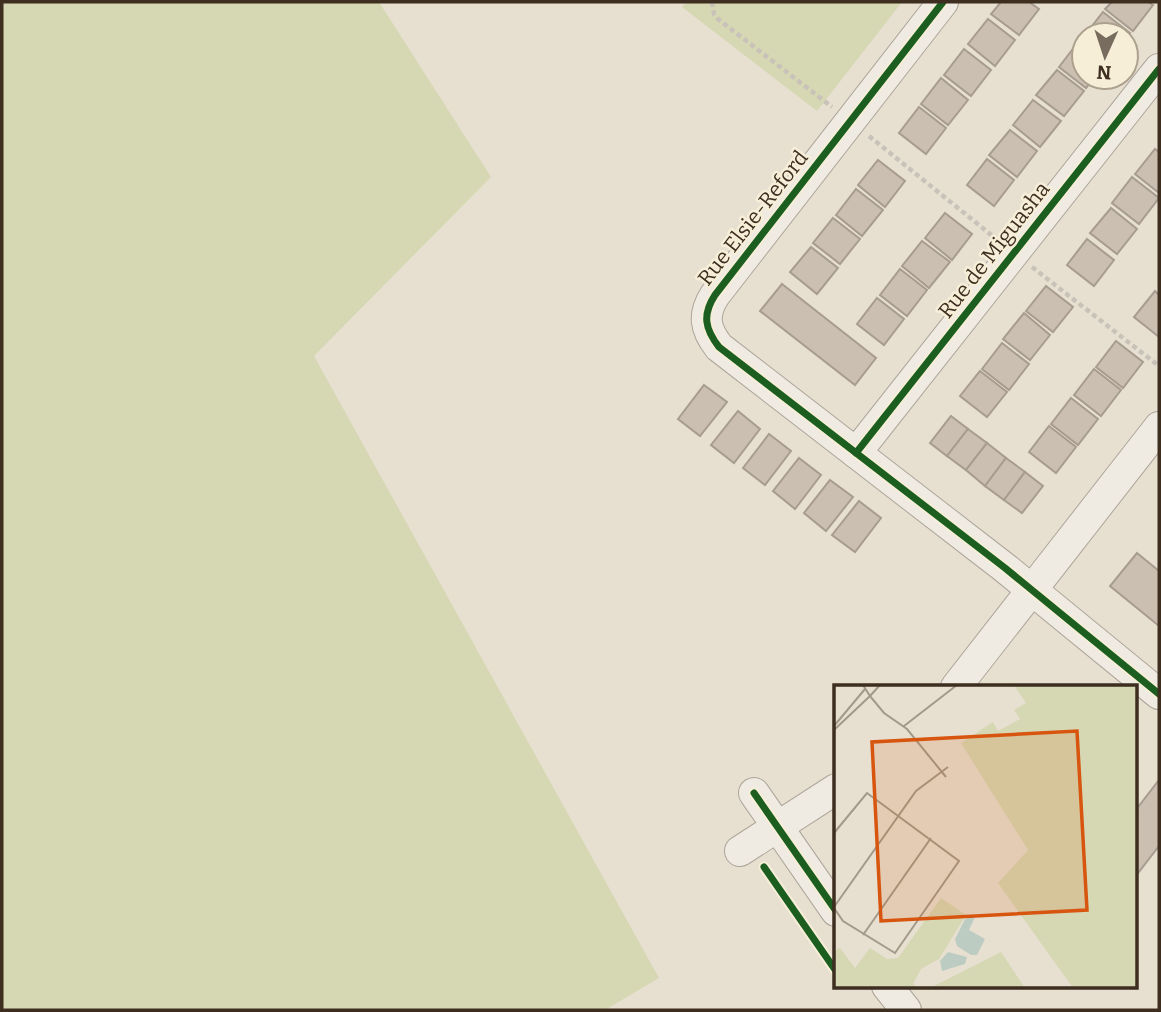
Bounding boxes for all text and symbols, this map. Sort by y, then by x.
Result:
north arrow [1070,21,1140,91]
text: N [1096,61,1112,84]
street label: Rue Elsie-Reford [692,145,814,291]
street label: Rue de Miguasha [933,176,1056,323]
inset map [834,685,1136,988]

